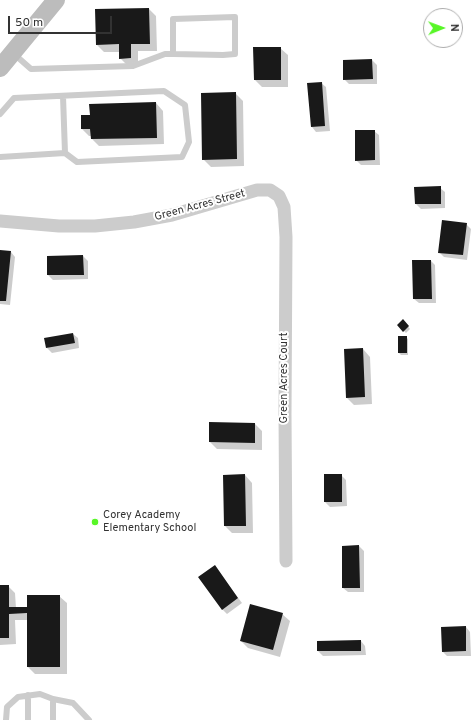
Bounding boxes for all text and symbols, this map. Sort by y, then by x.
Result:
scale bar [10,8,114,34]
north arrow [423,8,463,48]
text: 50 m [15,15,43,31]
text: N [447,24,461,32]
street label: Green Acres Street [153,188,247,224]
street label: Green Acres Court [278,332,292,424]
place label: Corey Academy Elementary School [103,509,196,535]
marker: Corey Academy Elementary School [90,517,100,527]

